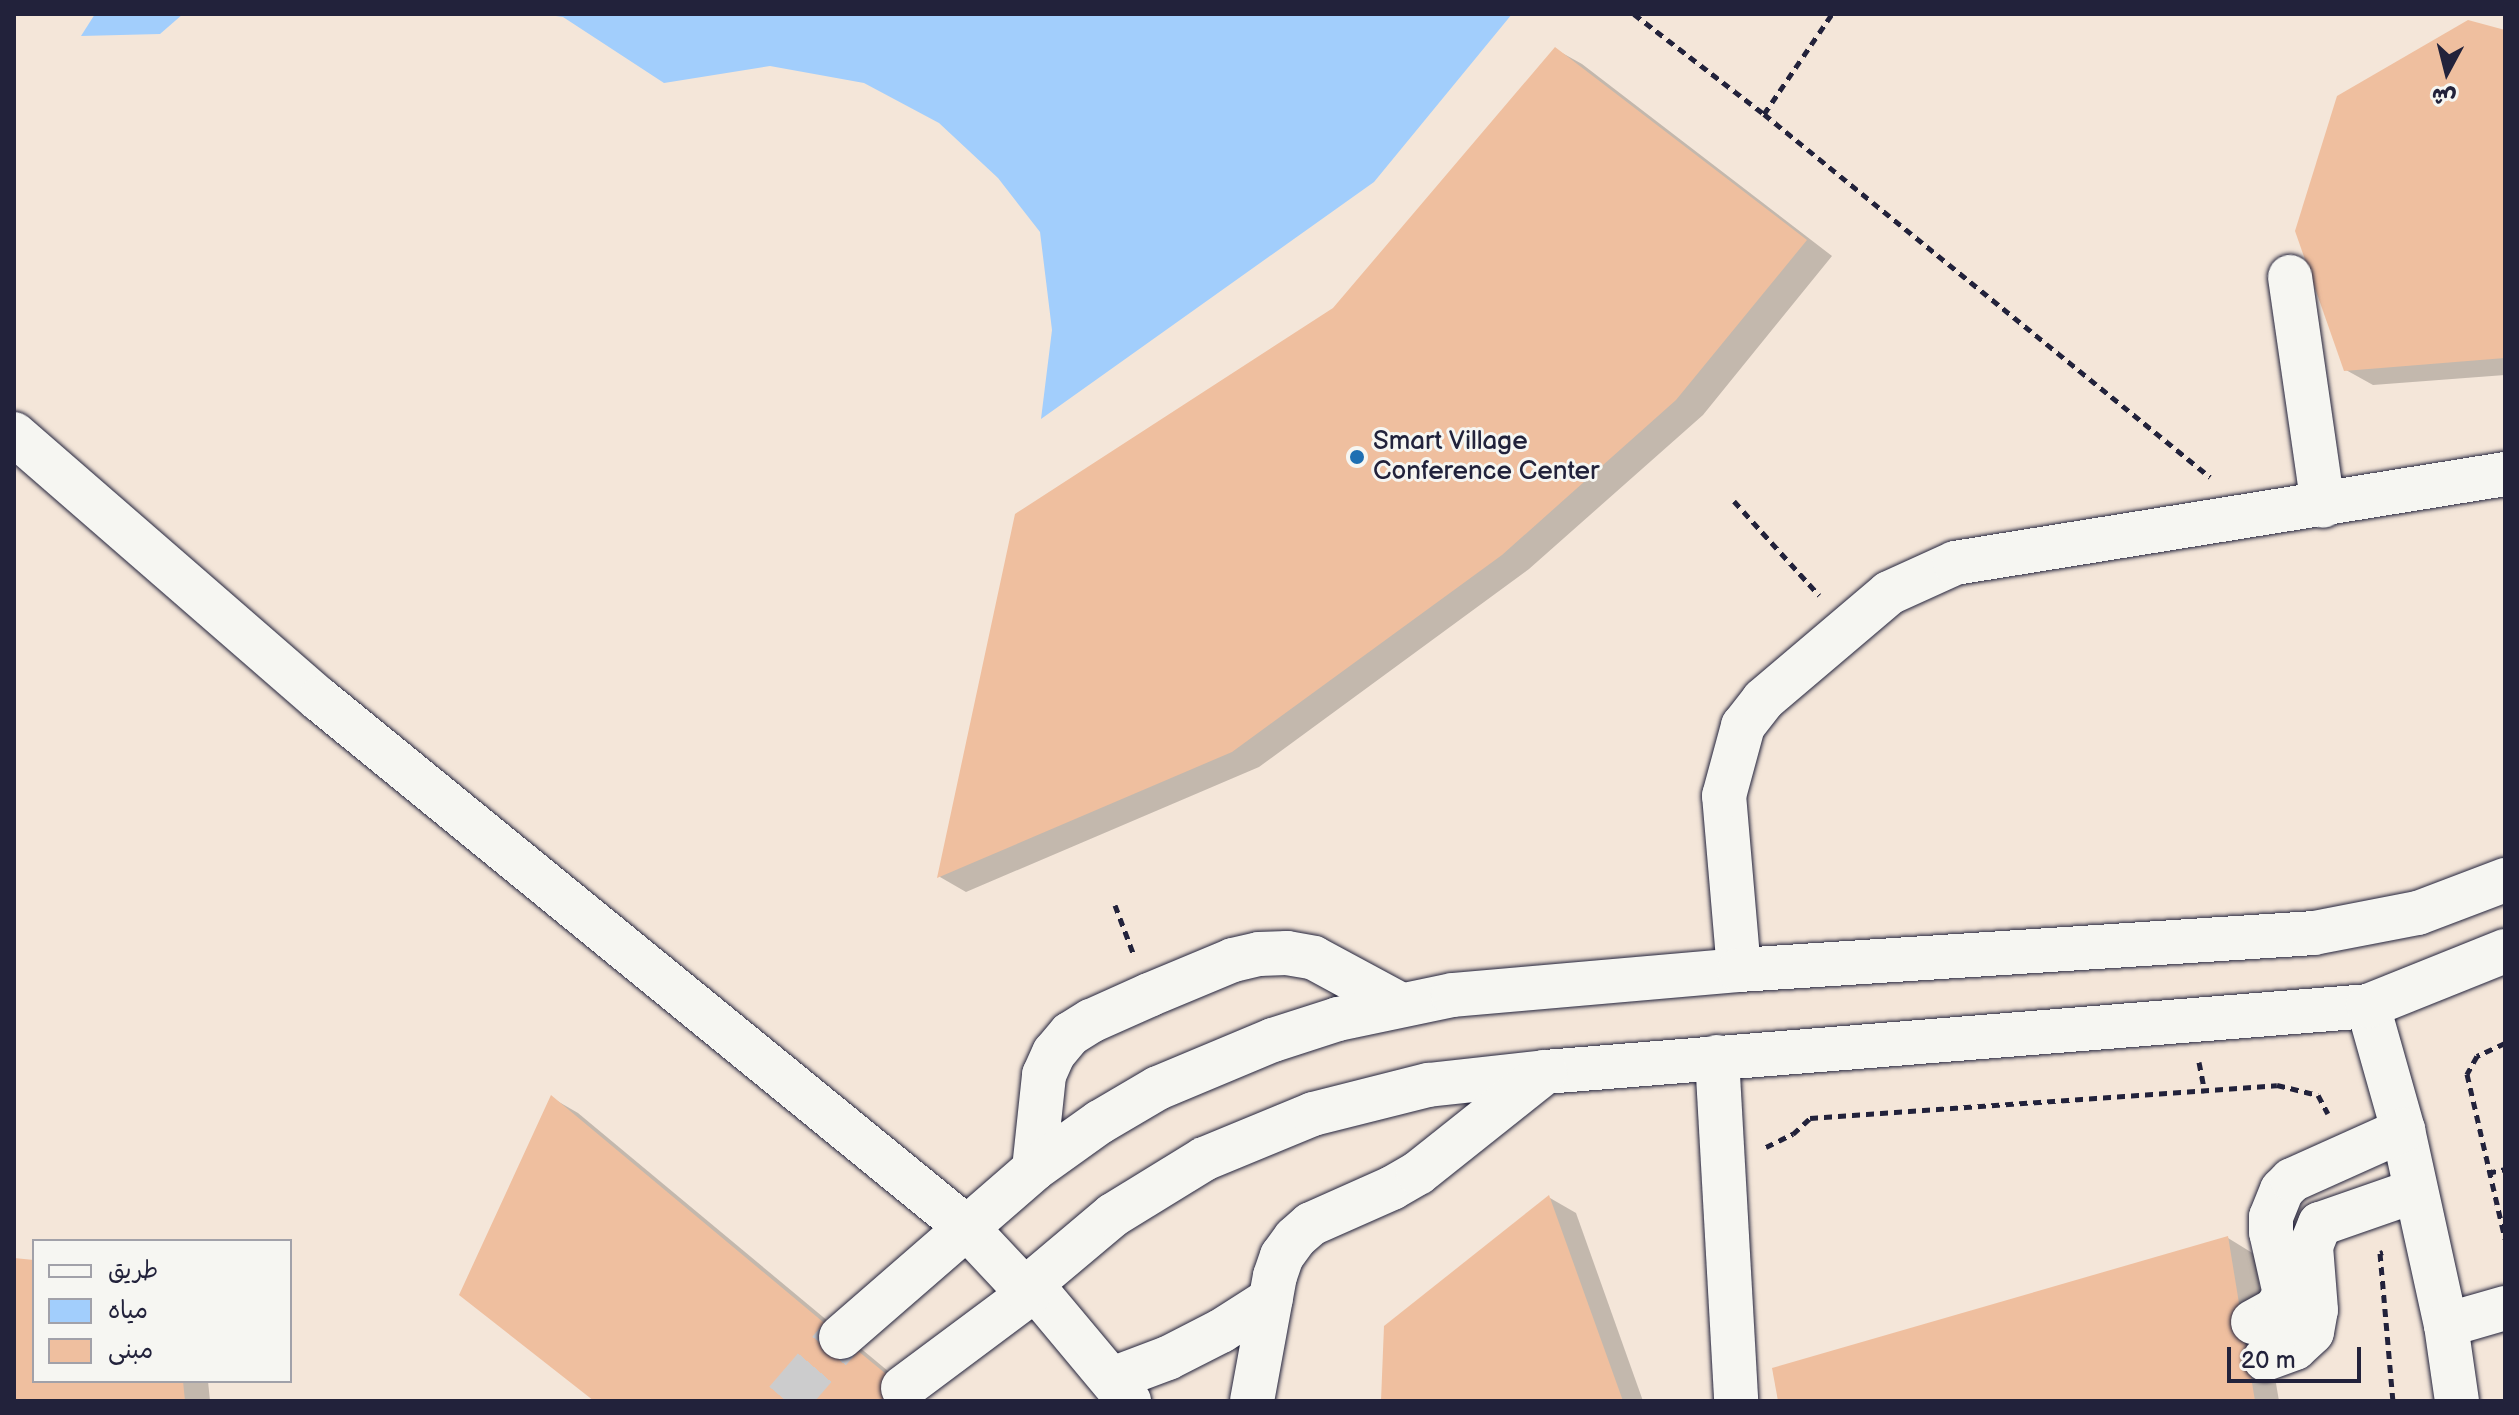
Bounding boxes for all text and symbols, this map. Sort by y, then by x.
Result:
north arrow [2407,32,2487,112]
text: ش [2430,81,2458,111]
place label: Smart Village Conference Center [1373,426,1599,488]
marker: Smart Village Conference Center [1348,448,1366,466]
legend [32,1239,292,1383]
text: طريق [108,1256,158,1285]
text: مياه [108,1296,148,1325]
scale bar [2231,1331,2365,1381]
text: مبنى [108,1336,153,1365]
text: 20 m [2241,1346,2296,1375]

